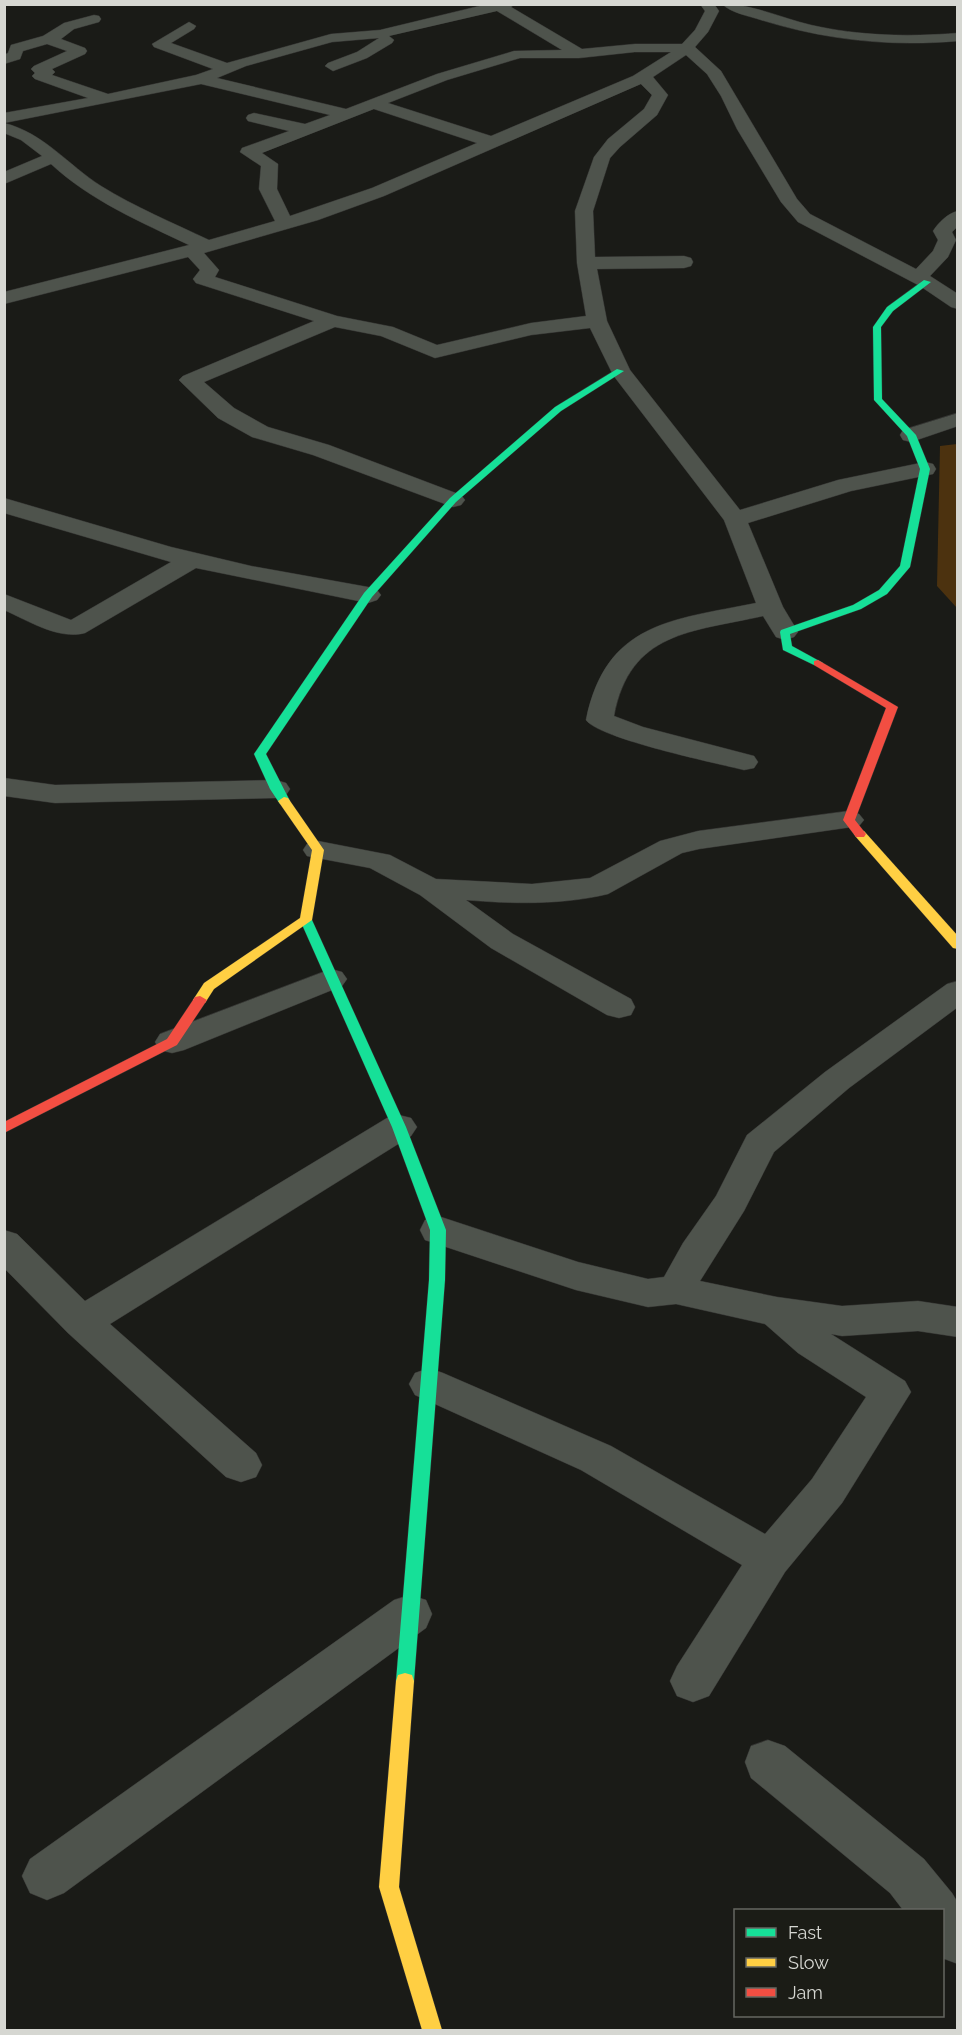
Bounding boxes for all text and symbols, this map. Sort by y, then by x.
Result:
legend [734,1909,944,2017]
text: Fast [788,1922,822,1943]
text: Slow [788,1952,829,1973]
text: Jam [788,1982,823,2003]

